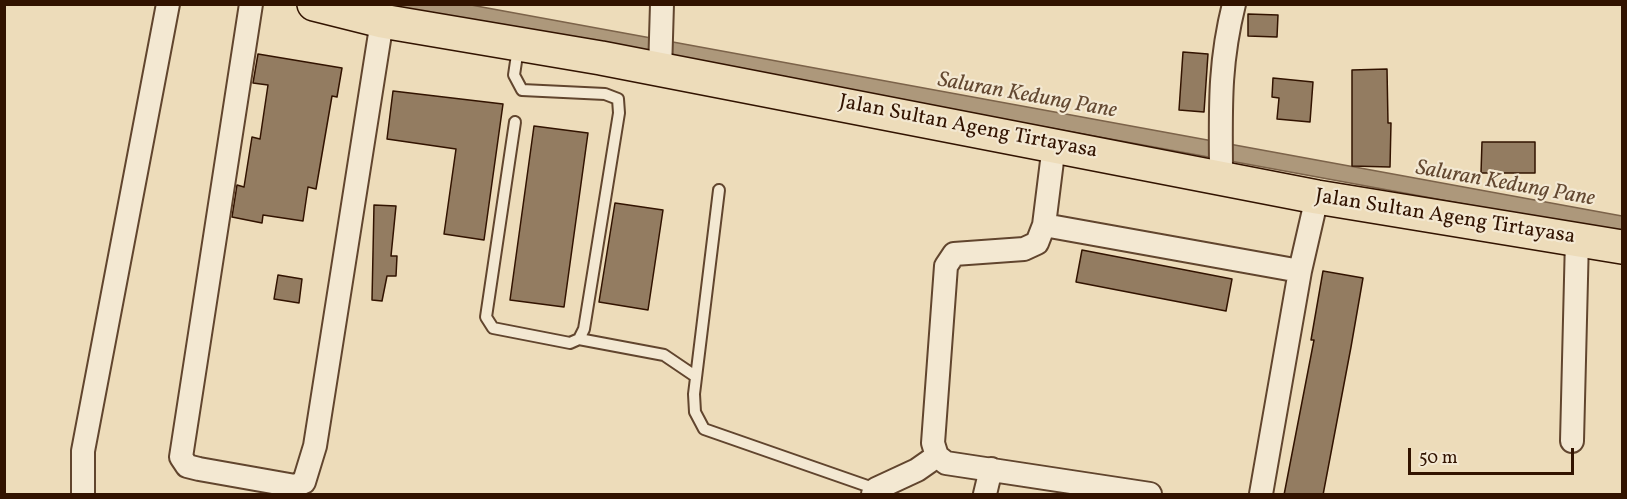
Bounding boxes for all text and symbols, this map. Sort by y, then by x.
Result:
water label: Saluran Kedung Pane [935,68,1119,126]
street label: Jalan Sultan Ageng Tirtayasa [837,91,1099,165]
water label: Saluran Kedung Pane [1413,156,1597,214]
street label: Jalan Sultan Ageng Tirtayasa [1313,185,1577,251]
scale bar [1411,436,1578,474]
text: 50 m [1419,446,1458,471]

